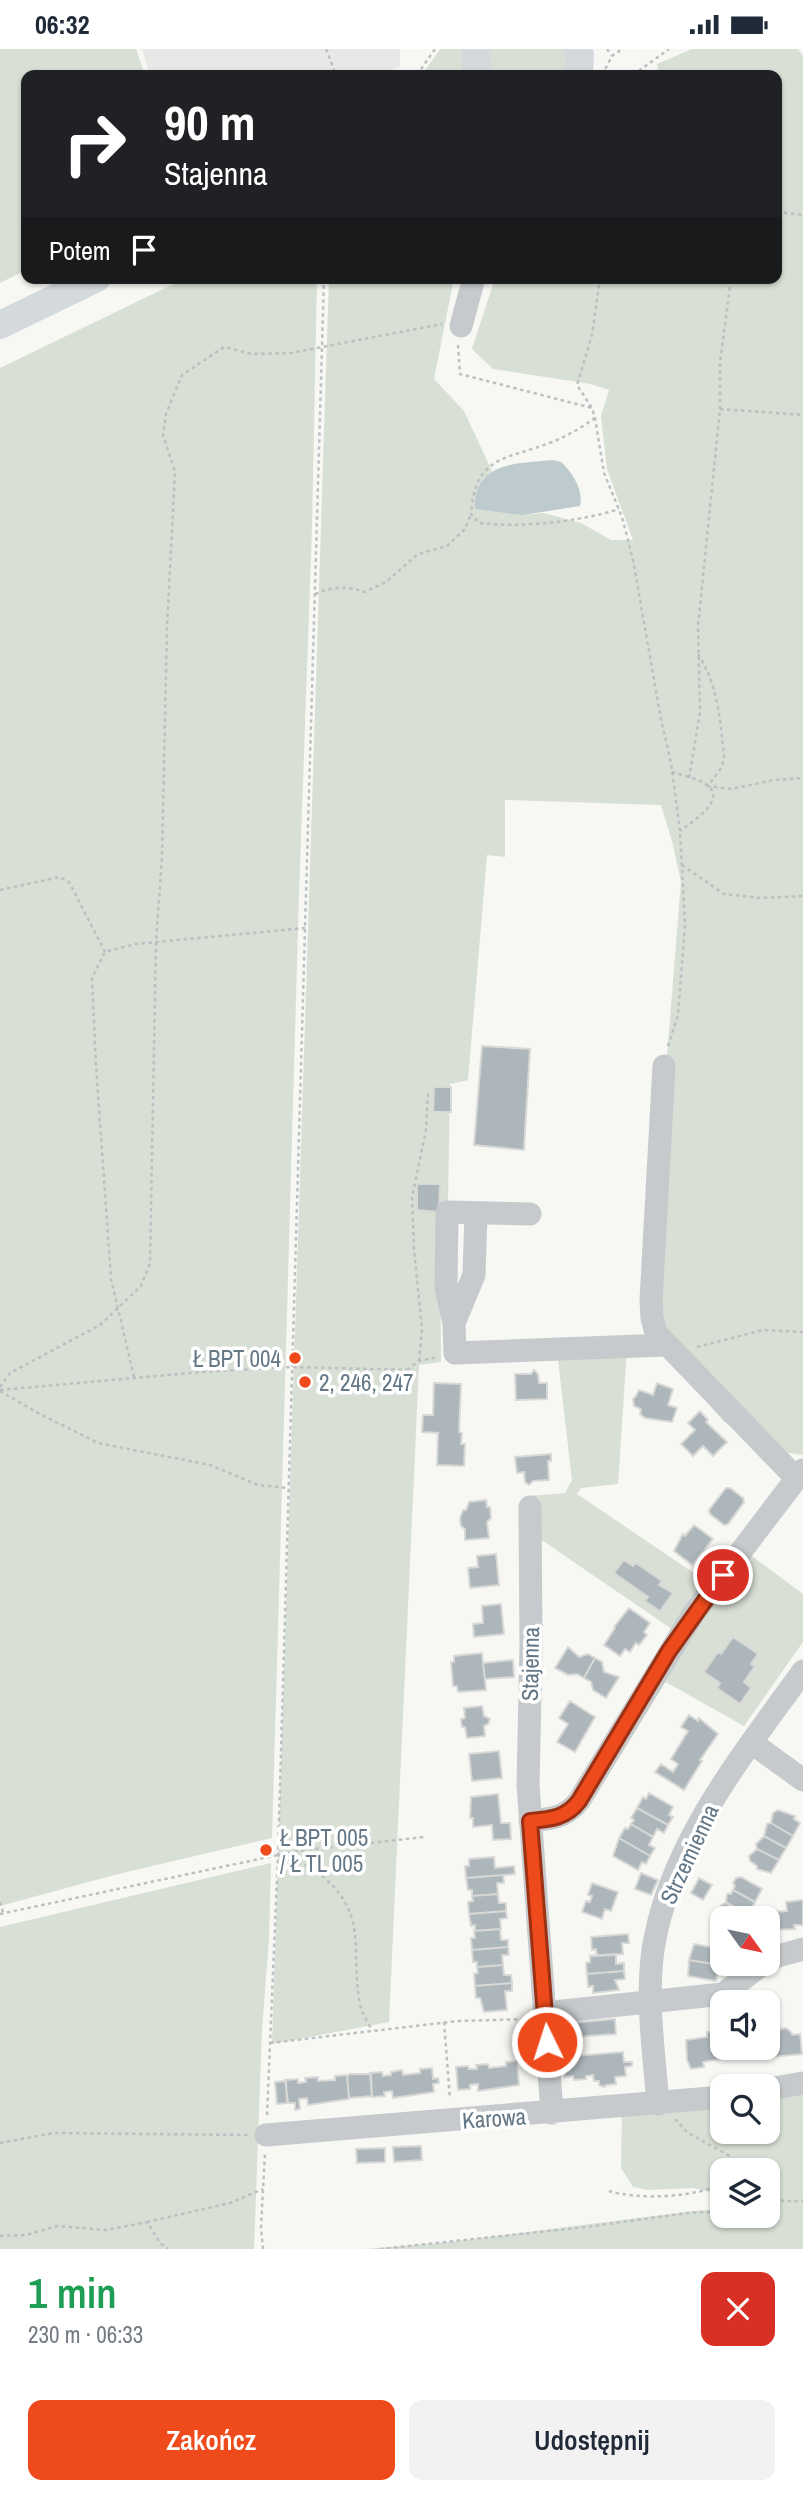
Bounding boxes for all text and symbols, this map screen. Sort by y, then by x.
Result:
text: 06:32 [35,7,90,42]
text: 90 m [164,89,256,155]
icon: right [49,98,140,189]
text: Stajenna [164,152,268,195]
icon: arrive [125,231,163,269]
text: Potem [49,233,111,268]
place label: Ł BPT 004 [193,1343,282,1374]
marker: Ł BPT 004 [287,1350,303,1366]
place label: 2, 246, 247 [319,1367,413,1398]
marker: 2, 246, 247 [297,1374,313,1390]
pin [693,1545,753,1605]
icon: arrive [704,1556,742,1594]
street label: Stajenna [514,1626,546,1701]
street label: Strzemienna [652,1799,726,1909]
place label: Ł BPT 005 / Ł TL 005 [280,1822,368,1879]
marker: Ł BPT 005 / Ł TL 005 [258,1842,274,1858]
north arrow [710,1906,780,1976]
map controls [710,1906,780,2228]
button: sound [710,1990,780,2060]
position arrow [510,2005,584,2079]
button: search [710,2074,780,2144]
street label: Karowa [461,2100,527,2136]
button: layers [710,2158,780,2228]
text: 1 min [28,2265,117,2321]
button: close [701,2272,775,2346]
text: 230 m · 06:33 [28,2319,143,2350]
button: Zakończ [28,2400,395,2480]
button: Udostępnij [409,2400,775,2480]

